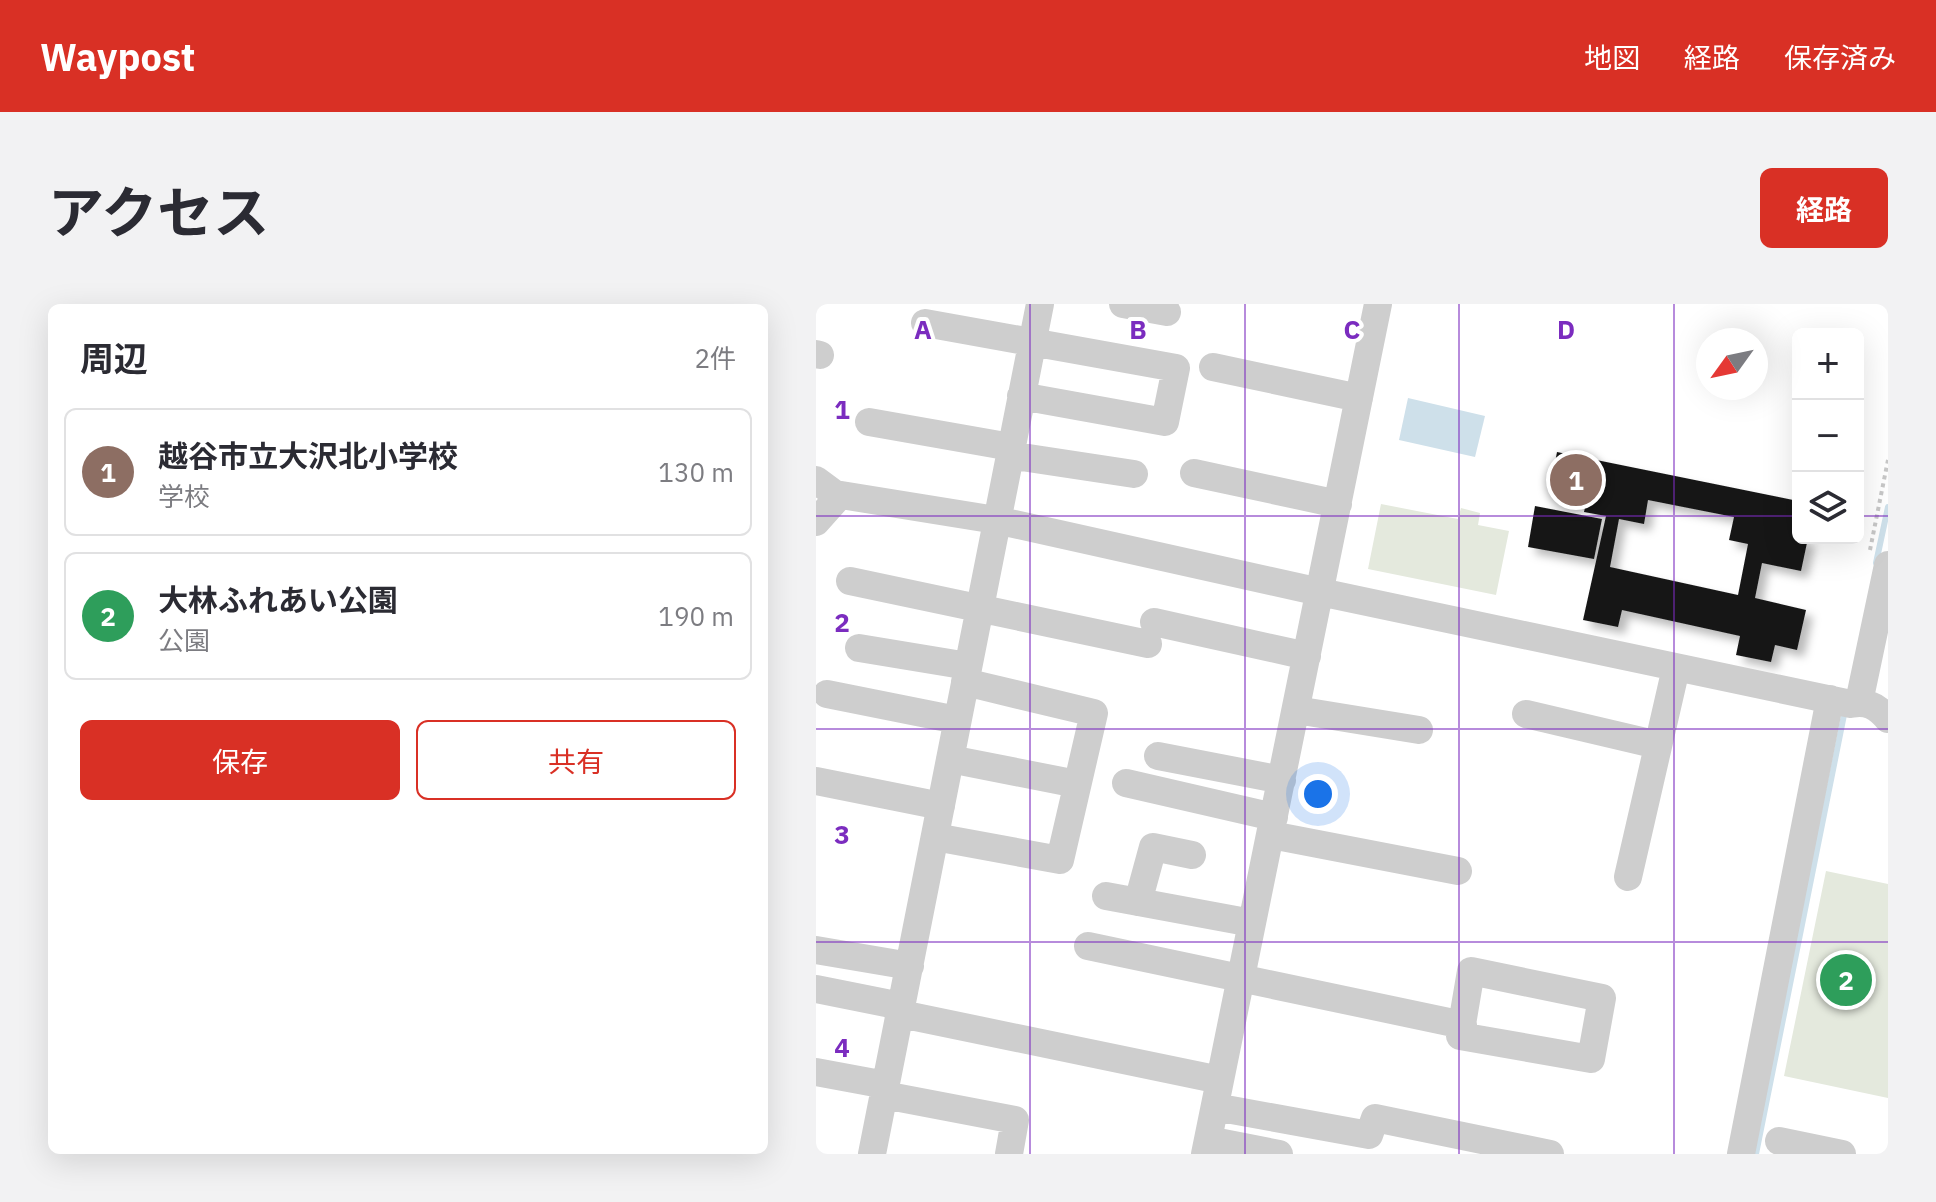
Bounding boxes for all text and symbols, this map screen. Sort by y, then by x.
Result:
text: Waypost [40,32,195,81]
text: 地図 [1584,39,1640,76]
text: 経路 [1684,39,1740,76]
text: 保存済み [1784,39,1896,76]
button: 経路 [1760,168,1888,248]
text: アクセス [48,176,269,248]
text: A [914,312,932,346]
text: B [1129,312,1147,346]
text: C [1344,312,1361,346]
text: D [1557,312,1575,346]
north arrow [1696,328,1768,400]
map controls [1792,328,1864,544]
button: + [1792,328,1864,400]
text: 周辺 [80,336,148,380]
text: 2件 [694,341,736,375]
text: 1 [834,392,850,426]
button: − [1792,400,1864,472]
text: 越谷市立大沢北小学校 [158,436,458,475]
pin: 1 [1550,450,1602,510]
text: 1 [100,455,116,489]
text: 130 m [658,455,734,489]
button: layers [1792,472,1864,544]
text: 学校 [158,479,210,513]
text: 大林ふれあい公園 [158,580,398,619]
text: 2 [100,599,116,633]
text: 190 m [658,599,734,633]
text: 2 [834,605,850,639]
text: 公園 [158,623,210,657]
button: 保存 [80,720,400,800]
button: 共有 [416,720,736,800]
your location [1298,774,1338,814]
text: 3 [834,817,850,851]
pin: 2 [1820,950,1872,1010]
text: 4 [834,1030,850,1064]

